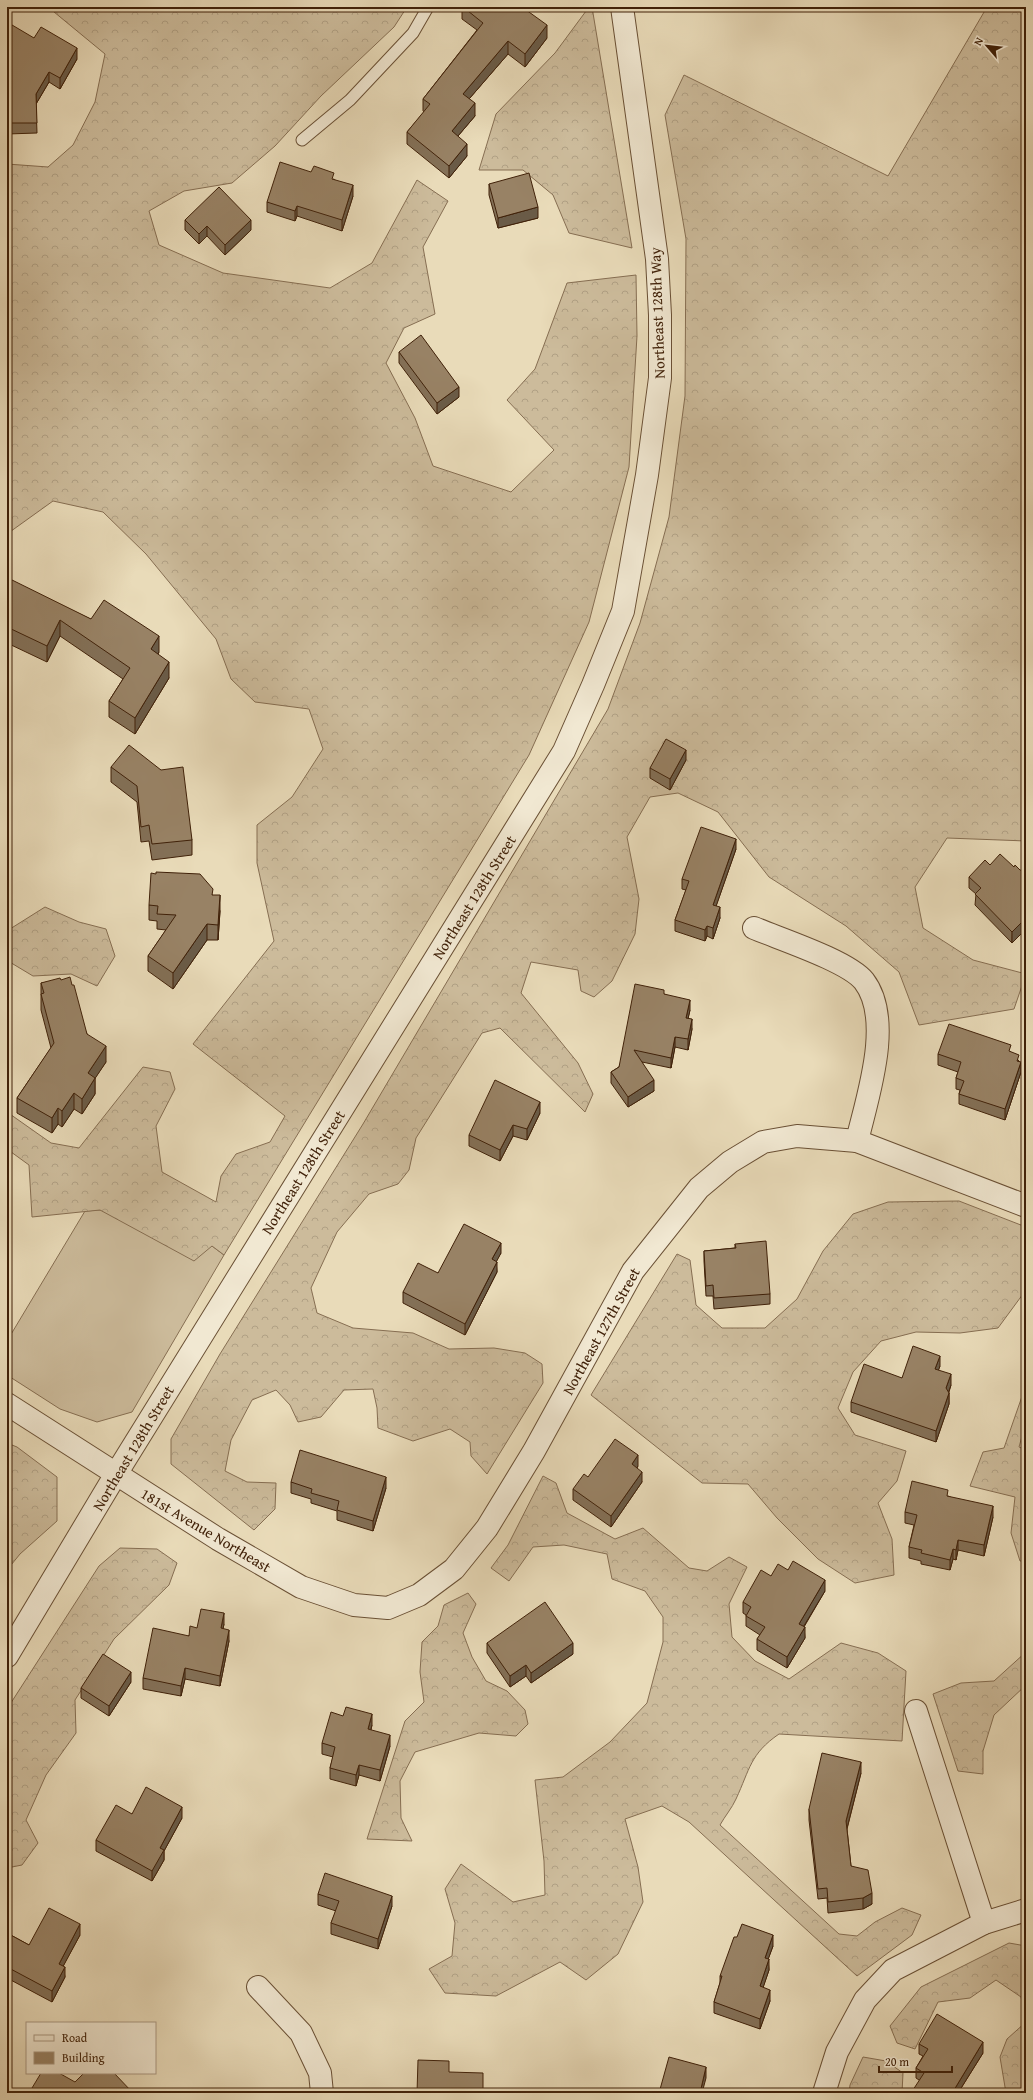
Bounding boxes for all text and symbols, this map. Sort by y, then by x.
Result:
north arrow [967,26,1007,66]
text: N [969,34,987,48]
street label: Northeast 128th Way [644,246,670,379]
street label: Northeast 128th Street [427,830,521,963]
street label: Northeast 128th Street [256,1105,350,1238]
street label: Northeast 127th Street [557,1263,645,1398]
street label: Northeast 128th Street [87,1381,179,1515]
street label: 181st Avenue Northeast [137,1483,276,1578]
legend [26,2022,156,2074]
text: Road [62,2029,88,2046]
scale bar [879,2048,952,2074]
text: Building [62,2049,105,2066]
text: 20 m [885,2053,909,2070]

